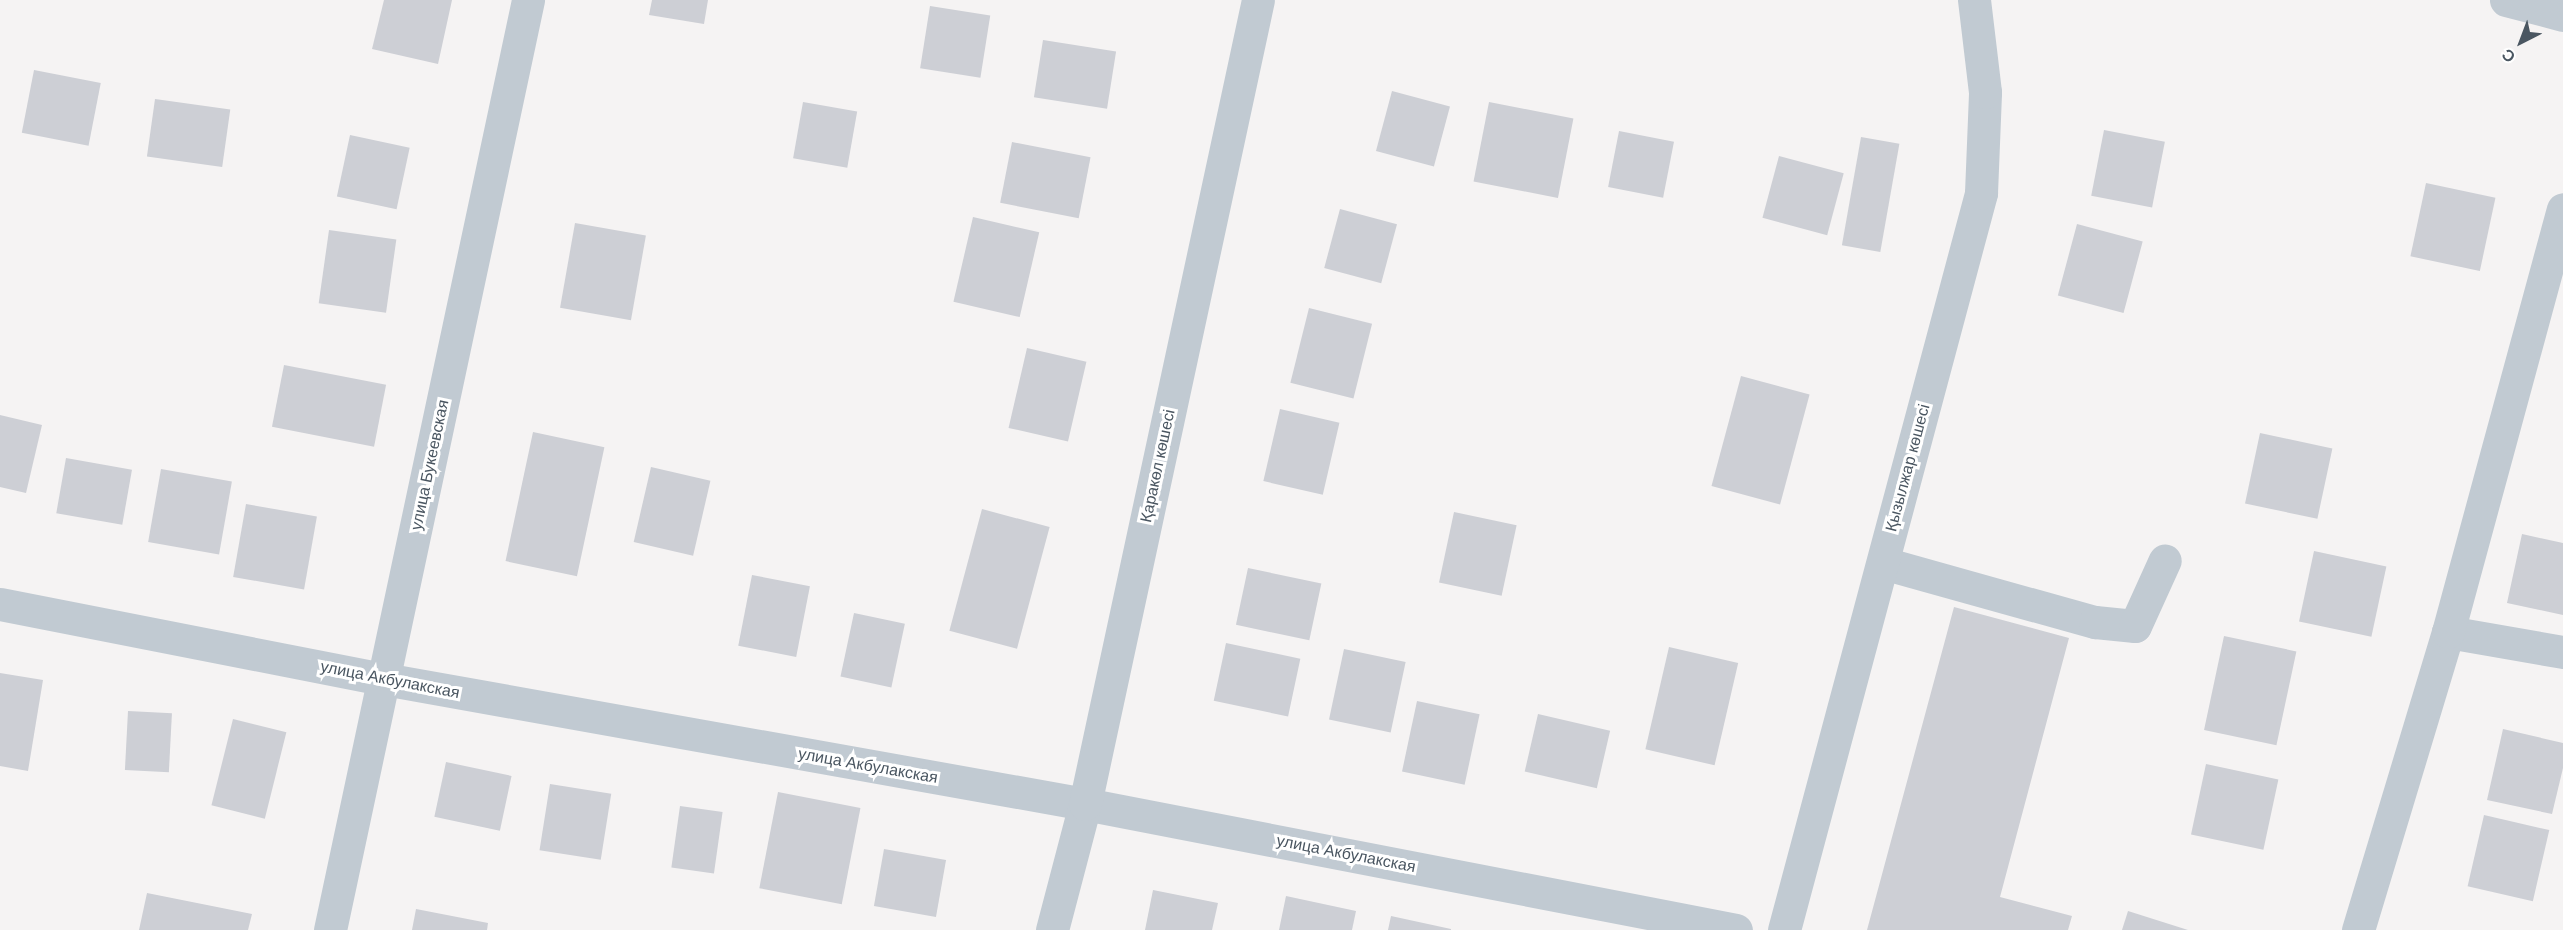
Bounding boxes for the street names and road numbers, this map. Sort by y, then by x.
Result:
street label: улица Букеевская [407,398,453,532]
street label: Қызылжар көшесі [1882,402,1934,534]
street label: Қаракөл көшесі [1137,408,1179,524]
street label: улица Акбулакская [319,657,461,703]
street label: улица Акбулакская [797,744,939,788]
street label: улица Акбулакская [1275,831,1417,877]

